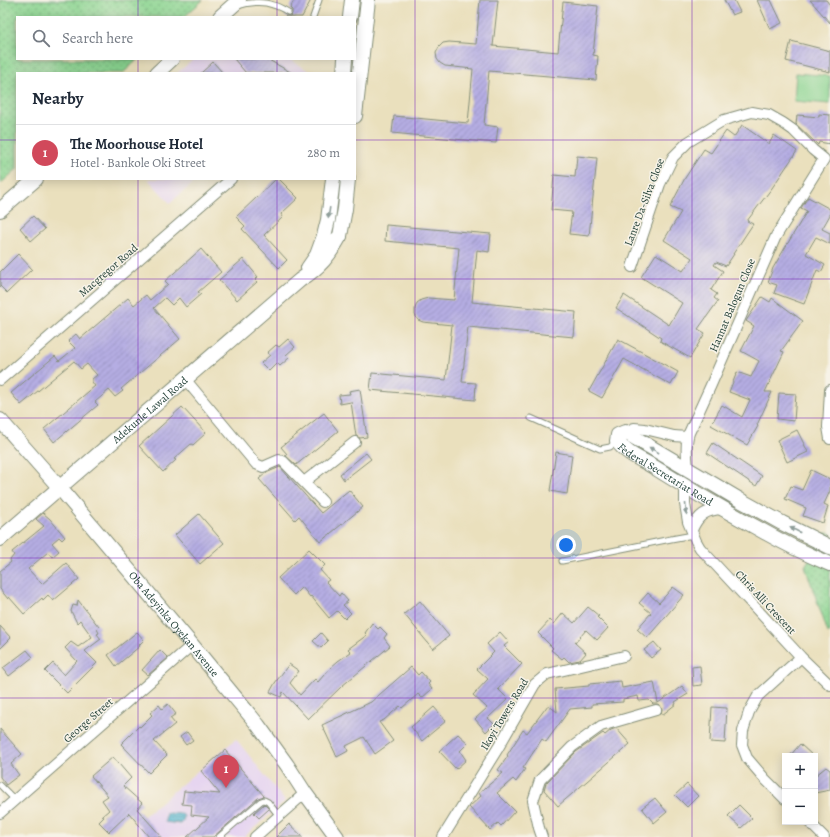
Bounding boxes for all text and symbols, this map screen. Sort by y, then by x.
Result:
search box [16,16,356,60]
icon: search [30,27,52,49]
text: Search here [62,28,133,48]
text: Nearby [32,87,83,110]
text: The Moorhouse Hotel [70,134,203,154]
text: 1 [43,144,47,161]
text: 280 m [307,144,340,161]
text: Hotel · Bankole Oki Street [70,154,206,171]
street label: Lanre Da-Silva Close [621,156,668,248]
one-way arrow [326,207,332,219]
street label: Macgregor Road [76,240,141,300]
street label: Hannat Balogun Close [706,256,759,354]
street label: Adekunle Lawal Road [108,373,191,448]
street label: Federal Secretariat Road [614,440,716,510]
one-way arrow [648,446,660,453]
one-way arrow [683,503,689,515]
one-way arrow [789,527,801,533]
your location [556,535,576,555]
street label: Chris Alli Crescent [732,567,800,638]
street label: Oba Adeyinka Oyekan Avenue [125,568,222,680]
street label: Ikoyi Towers Road [477,675,532,753]
street label: George Street [60,694,117,746]
map controls [782,753,818,825]
button: + [782,753,818,789]
pin: 1 [213,755,239,788]
button: − [782,789,818,825]

